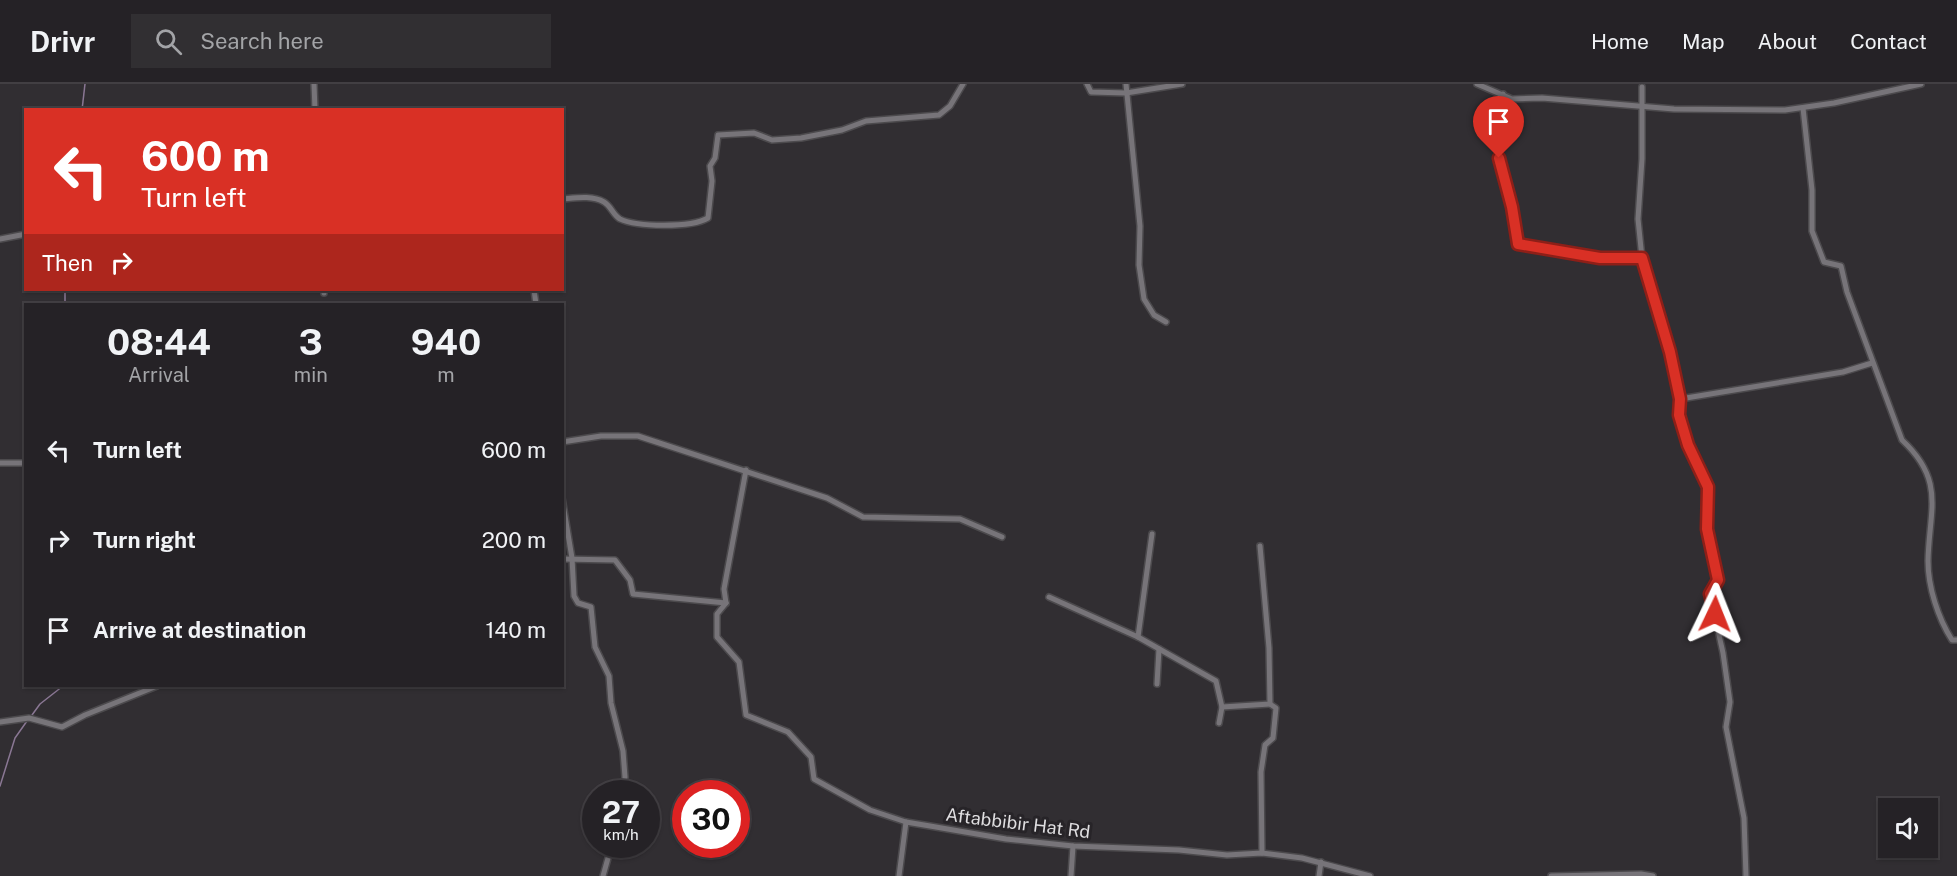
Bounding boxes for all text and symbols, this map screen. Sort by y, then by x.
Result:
search box [131,14,551,68]
text: Drivr [30,25,95,58]
icon: search [152,25,185,58]
text: Search here [200,28,324,54]
text: Home [1591,29,1649,54]
text: Map [1682,29,1725,54]
text: About [1758,29,1817,54]
text: Contact [1850,29,1927,54]
pin [1473,96,1524,158]
icon: arrive [1482,105,1515,138]
text: 600 m [141,131,270,180]
icon: left [42,132,120,210]
text: Turn left [141,181,247,213]
icon: right [105,246,138,279]
text: Then [42,250,93,276]
text: 08:44 [107,321,211,363]
text: 3 [299,321,323,363]
text: 940 [411,321,481,363]
text: Arrival [128,363,190,387]
text: min [294,363,328,387]
text: m [437,363,455,387]
icon: left [42,434,75,467]
text: Turn left [93,437,182,463]
text: 600 m [481,437,546,463]
icon: right [42,524,75,557]
text: Turn right [93,527,196,553]
text: 200 m [482,527,546,553]
position arrow [1683,582,1747,646]
icon: arrive [42,614,75,647]
text: Arrive at destination [93,617,306,643]
text: 140 m [485,617,546,643]
speed limit sign: 30 [672,780,750,858]
text: 27 [602,794,640,830]
map controls [1878,798,1938,858]
button: sound [1878,798,1938,858]
street label: Aftabbibir Hat Rd [945,804,1091,842]
text: km/h [603,826,639,843]

